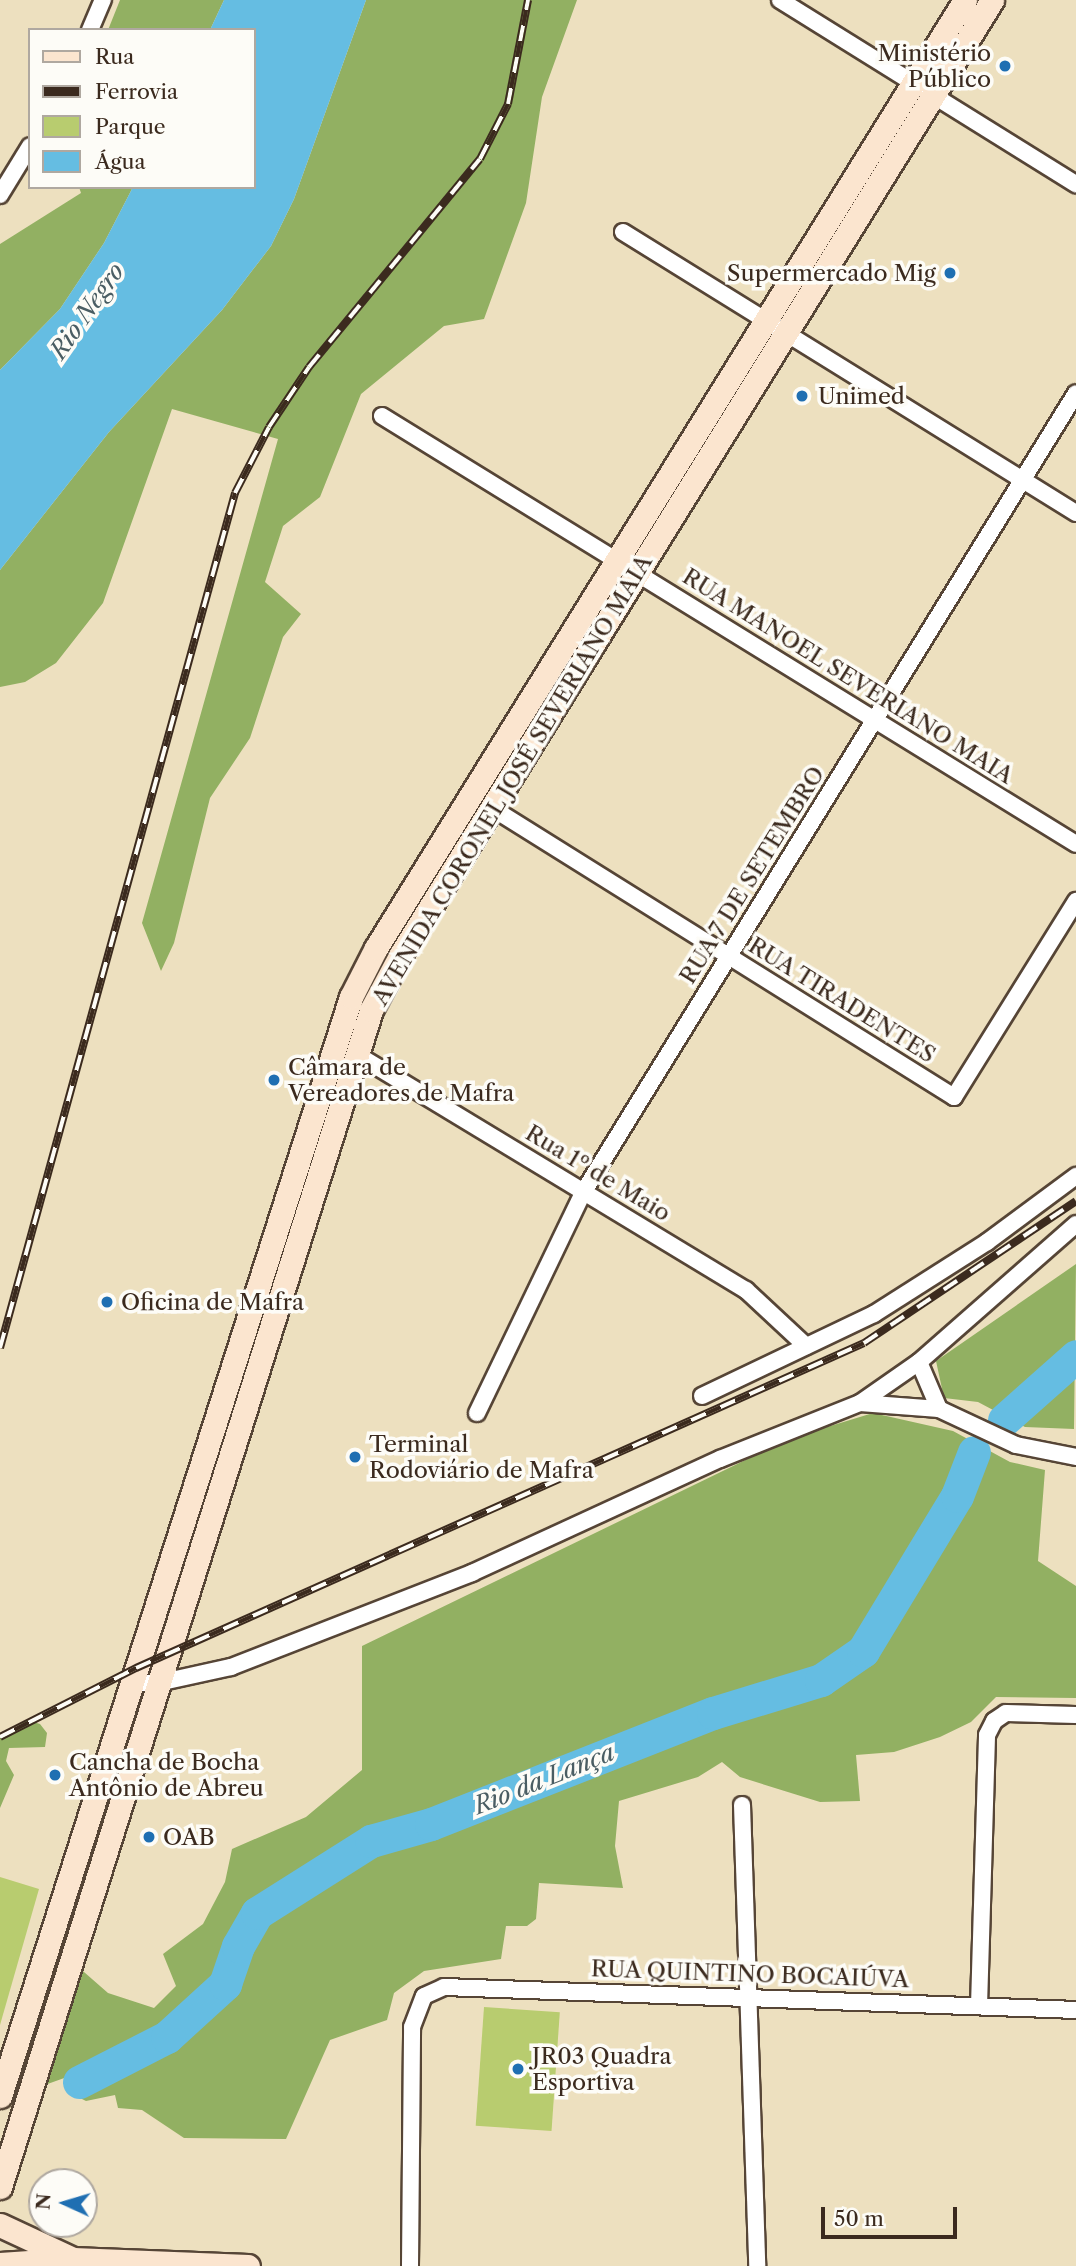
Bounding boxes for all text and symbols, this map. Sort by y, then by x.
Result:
legend [28,28,256,189]
place label: Ministério Público [878,39,991,93]
text: Rua [95,44,134,69]
marker: Ministério Público [997,58,1013,74]
text: Ferrovia [95,79,178,104]
text: Parque [95,114,166,139]
text: Água [95,149,146,174]
water label: Rio Negro [44,258,130,364]
place label: Supermercado Mig [727,259,936,287]
marker: Supermercado Mig [942,265,958,281]
place label: Unimed [818,382,905,410]
marker: Unimed [792,386,812,406]
street label: AVENIDA CORONEL JOSÉ SEVERIANO MAIA [366,549,658,1011]
street label: RUA MANOEL SEVERIANO MAIA [677,562,1019,790]
street label: RUA 7 DE SETEMBRO [673,761,831,989]
street label: RUA TIRADENTES [743,931,941,1069]
place label: Câmara de Vereadores de Mafra [288,1053,514,1107]
marker: Câmara de Vereadores de Mafra [266,1072,282,1088]
street label: Rua 1º de Maio [520,1119,676,1227]
place label: Oficina de Mafra [121,1288,304,1316]
marker: Oficina de Mafra [99,1294,115,1310]
place label: Terminal Rodoviário de Mafra [369,1430,594,1484]
marker: Terminal Rodoviário de Mafra [347,1449,363,1465]
water label: Rio da Lança [470,1738,618,1820]
place label: Cancha de Bocha Antônio de Abreu [69,1748,265,1802]
marker: Cancha de Bocha Antônio de Abreu [47,1767,63,1783]
place label: OAB [163,1823,214,1851]
marker: OAB [141,1829,157,1845]
street label: RUA QUINTINO BOCAIÚVA [590,1955,910,1993]
place label: JR03 Quadra Esportiva [532,2042,672,2096]
marker: JR03 Quadra Esportiva [510,2061,526,2077]
north arrow [28,2168,98,2238]
scale bar [824,2192,960,2236]
text: N [31,2193,56,2211]
text: 50 m [834,2206,884,2231]

